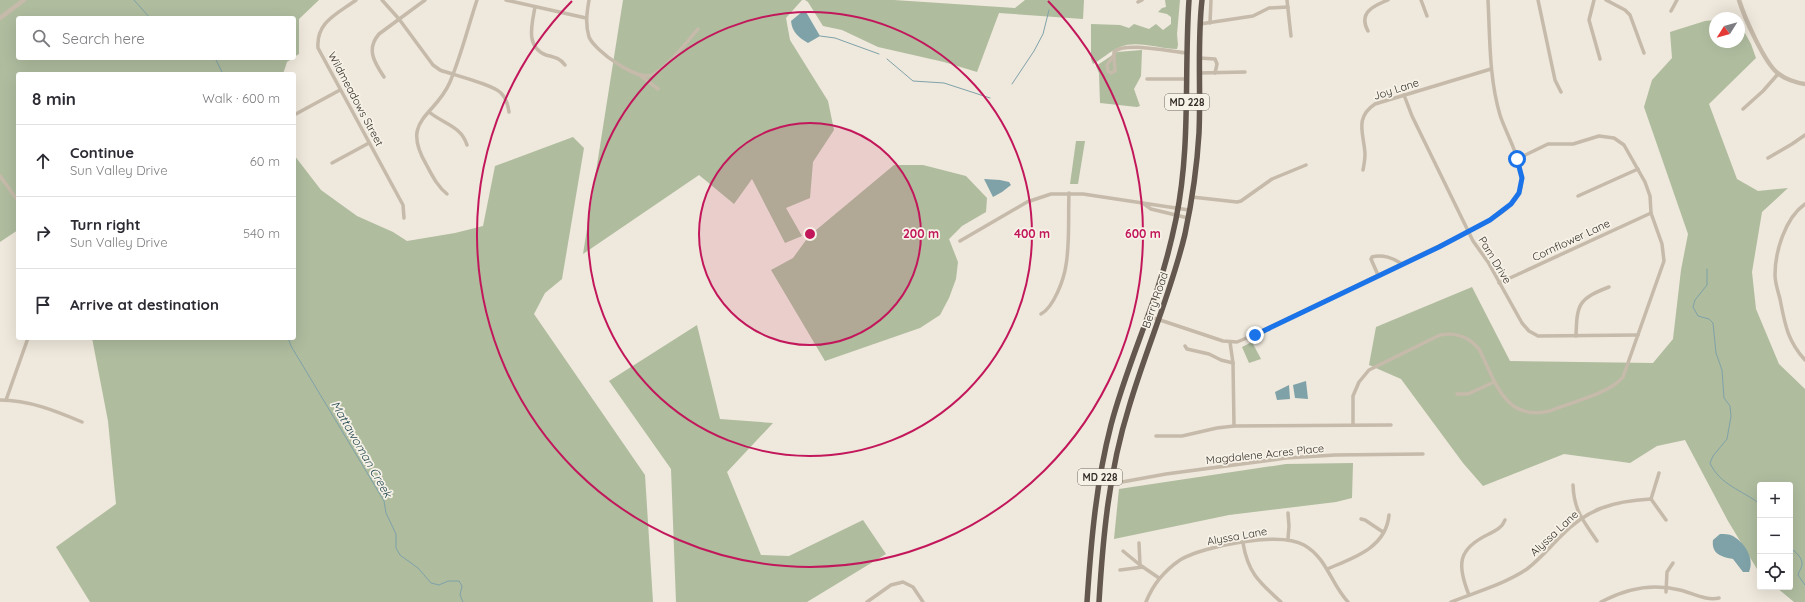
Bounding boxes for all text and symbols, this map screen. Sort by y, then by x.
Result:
north arrow [1709,12,1745,48]
search box [16,16,296,60]
icon: search [30,27,52,49]
text: Search here [62,29,145,48]
street label: Wildmeadows Street [325,49,387,149]
street label: Joy Lane [1371,75,1421,103]
text: 8 min [32,88,76,109]
text: Walk · 600 m [202,90,280,106]
road number: MD 228 [1165,94,1209,110]
text: Continue [70,143,134,162]
icon: ahead [32,150,54,172]
route start [1508,150,1526,168]
text: 60 m [250,153,280,169]
text: Sun Valley Drive [70,162,167,178]
text: Turn right [70,215,141,234]
street label: Cornflower Lane [1530,216,1612,264]
icon: right [32,222,54,244]
text: 540 m [243,225,280,241]
text: 200 m [903,226,939,241]
text: 400 m [1014,226,1050,241]
text: 600 m [1125,226,1161,241]
centre of rings [803,227,817,241]
text: Sun Valley Drive [70,234,167,250]
street label: Pam Drive [1475,234,1515,286]
street label: Berry Road [1139,270,1171,330]
icon: arrive [32,294,54,316]
text: Arrive at destination [70,295,219,314]
route end [1246,326,1264,344]
water label: Mattawoman Creek [328,398,397,501]
street label: Magdalene Acres Place [1205,441,1325,467]
road number: MD 228 [1078,469,1122,485]
map controls [1757,482,1793,590]
button: + [1757,482,1793,518]
street label: Alyssa Lane [1527,507,1581,559]
button: − [1757,518,1793,554]
street label: Alyssa Lane [1206,524,1268,548]
button: locate [1757,554,1793,590]

